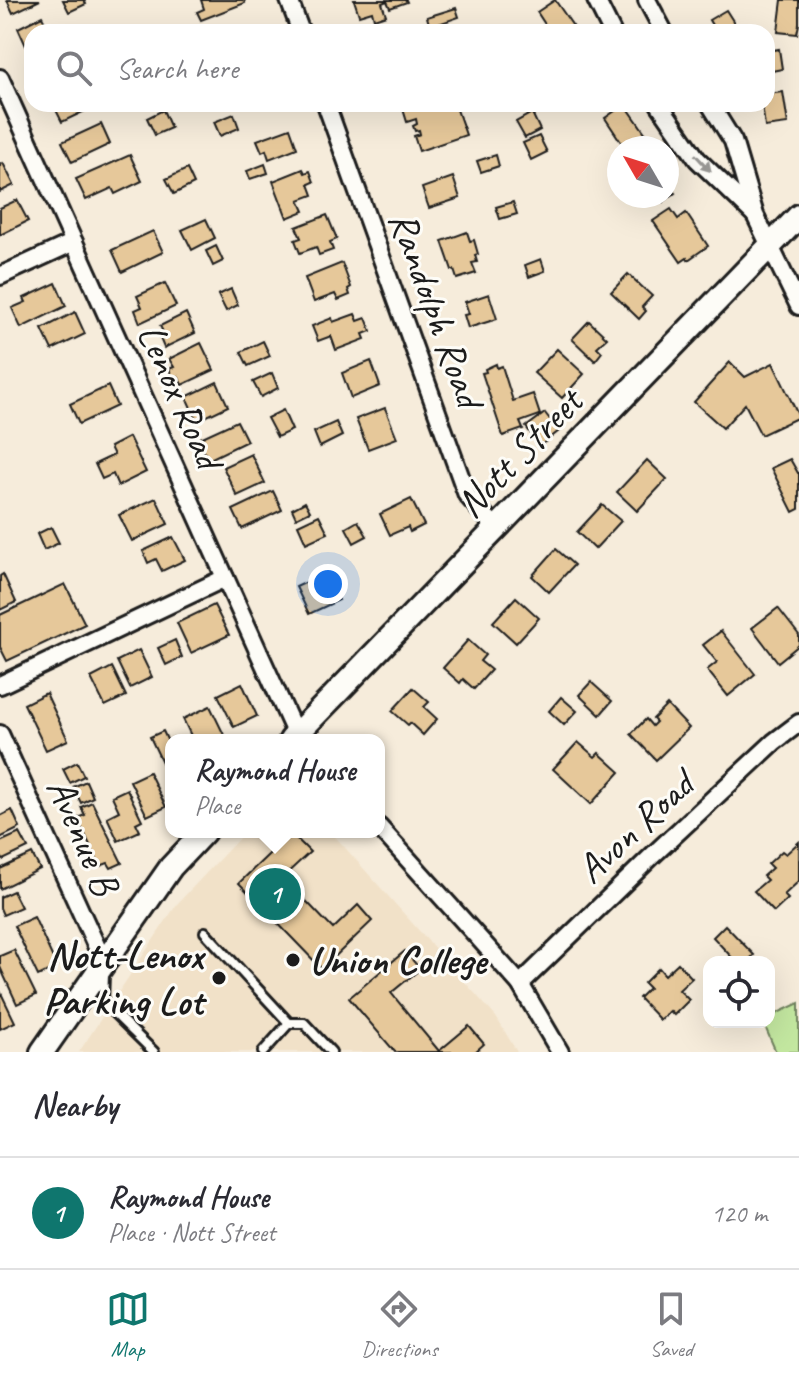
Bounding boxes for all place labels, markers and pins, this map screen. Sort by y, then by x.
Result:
pin: 1 [249,864,301,924]
place label: Nott-Lenox Parking Lot [43,930,208,1026]
place label: Union College [309,935,489,985]
marker: Union College [284,951,302,969]
marker: Nott-Lenox Parking Lot [210,969,228,987]

